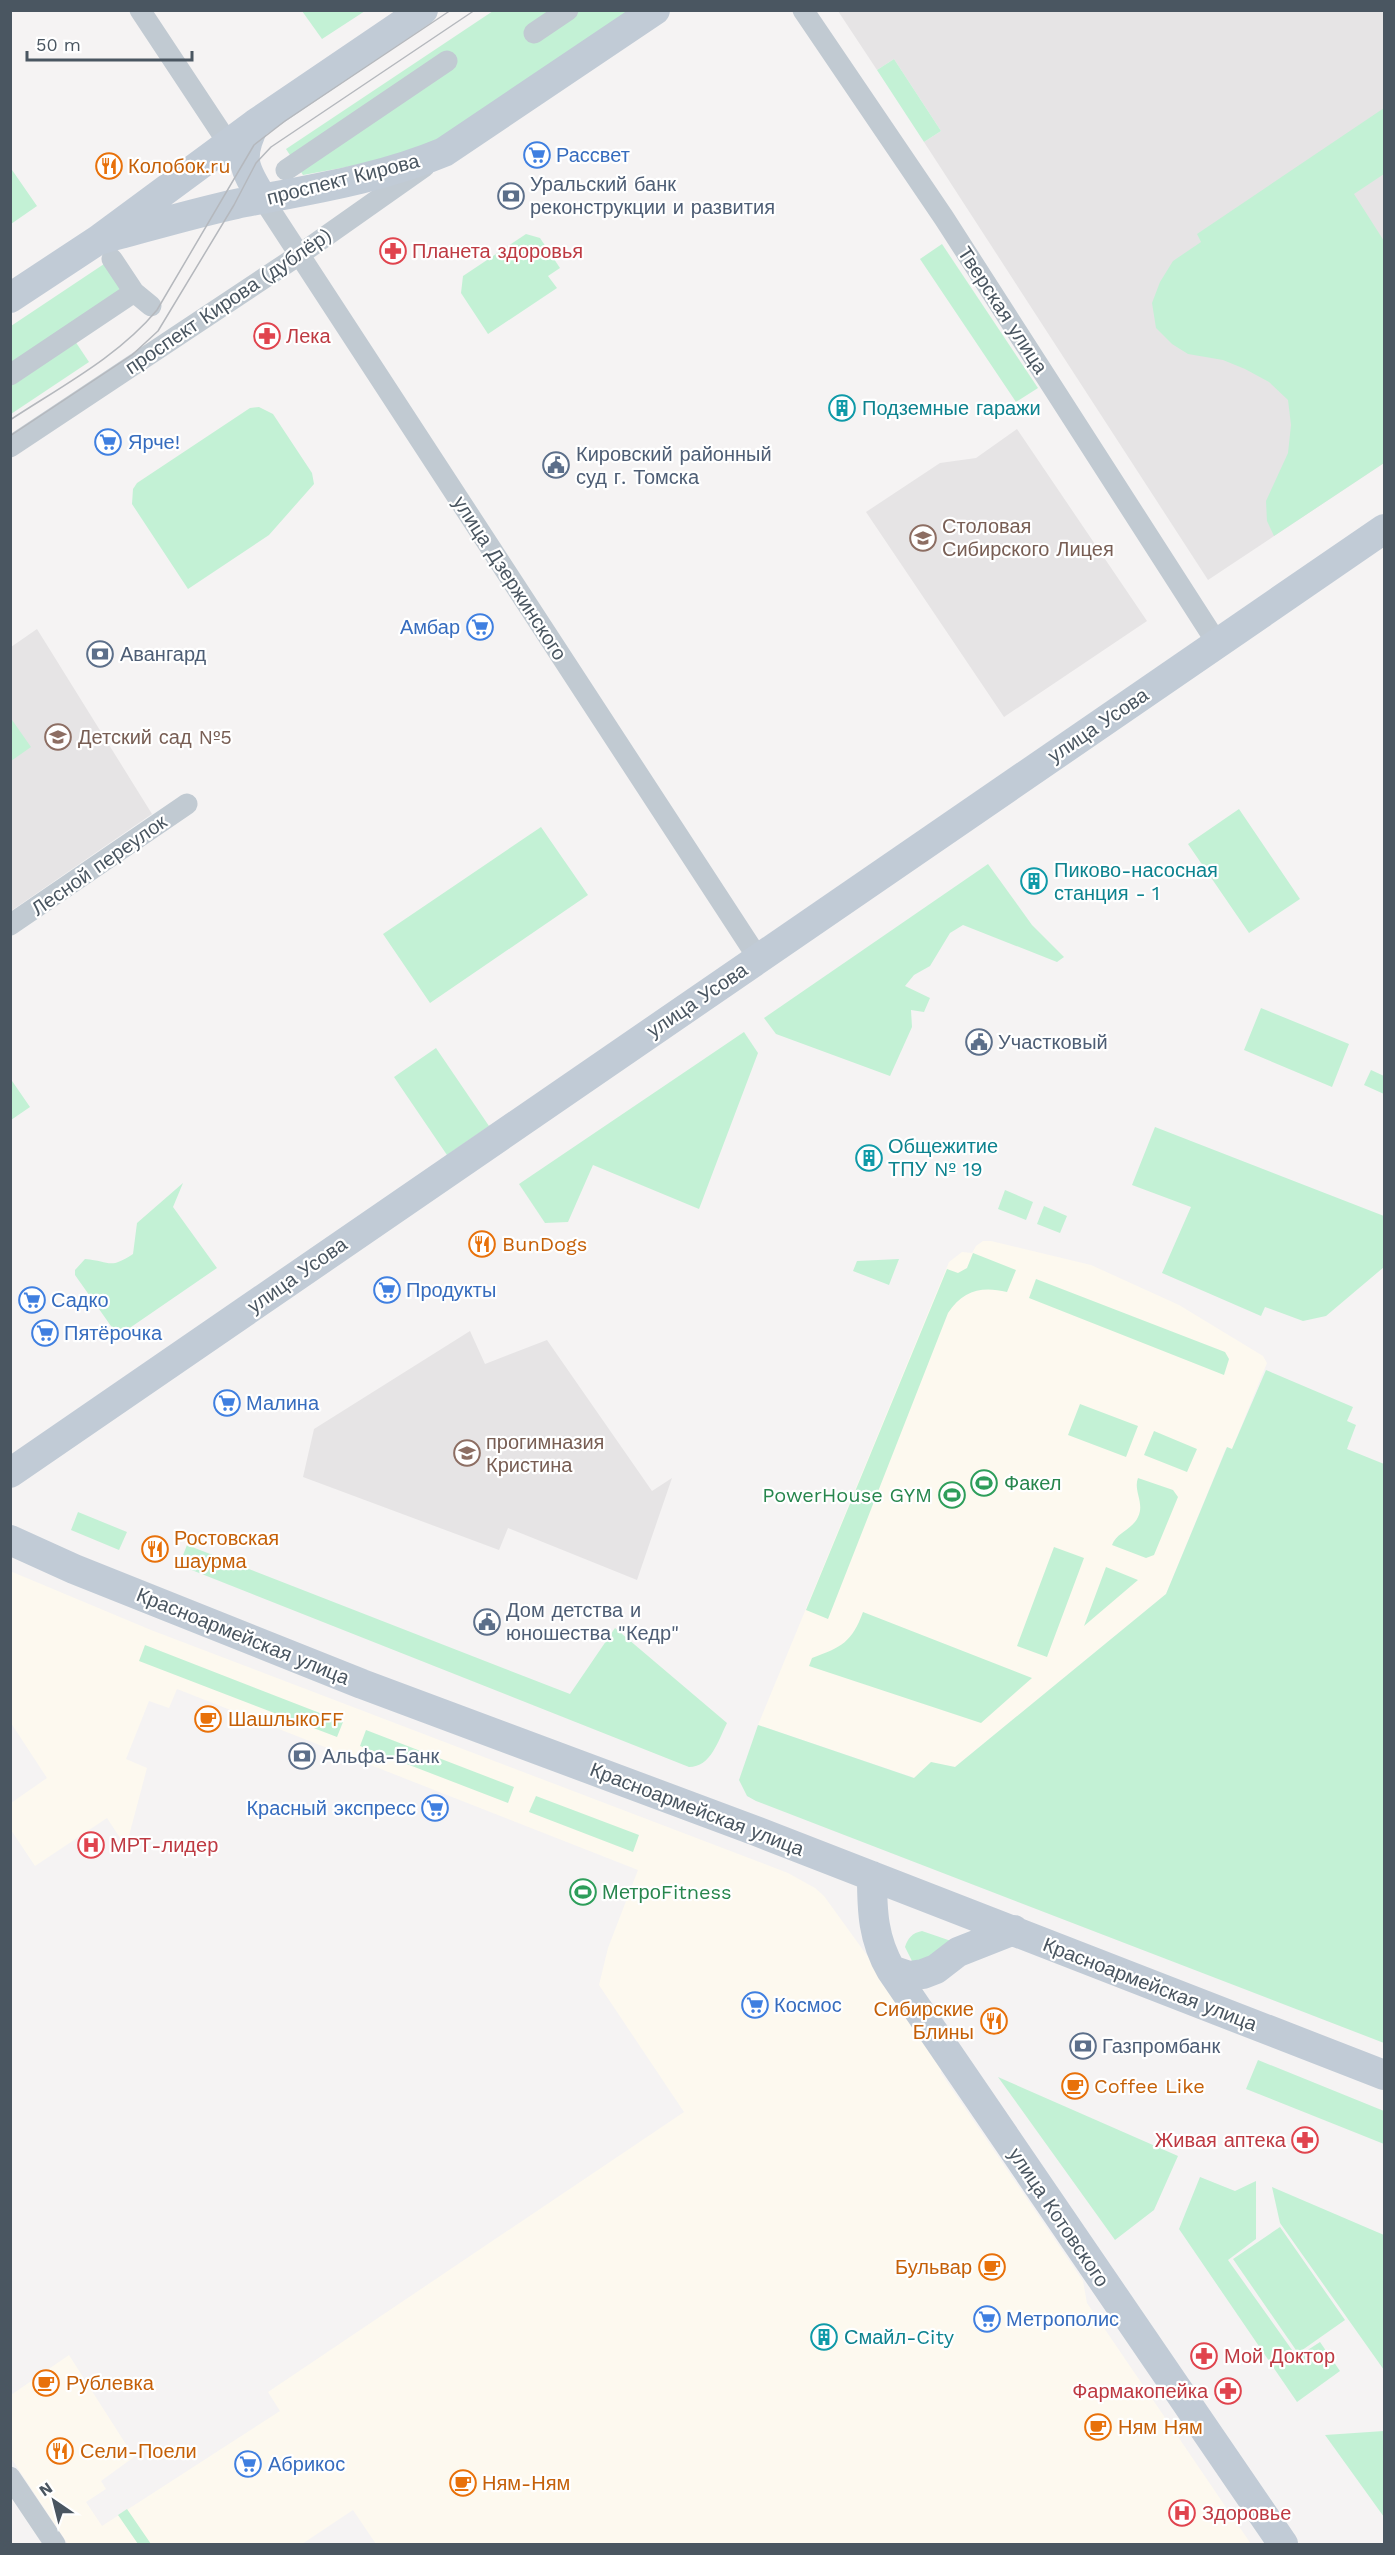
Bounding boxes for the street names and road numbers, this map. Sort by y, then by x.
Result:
street label: проспект Кирова [264,148,423,210]
street label: проспект Кирова (дублёр) [120,223,336,379]
street label: Тверская улица [953,242,1054,379]
street label: улица Дзержинского [448,491,572,665]
street label: улица Усова [1043,682,1154,767]
street label: Лесной переулок [27,809,171,921]
street label: улица Усова [642,957,753,1042]
street label: улица Усова [243,1231,352,1318]
street label: Красноармейская улица [133,1582,354,1690]
street label: Красноармейская улица [587,1757,808,1861]
street label: Красноармейская улица [1040,1932,1261,2036]
street label: улица Котовского [1004,2143,1114,2291]

